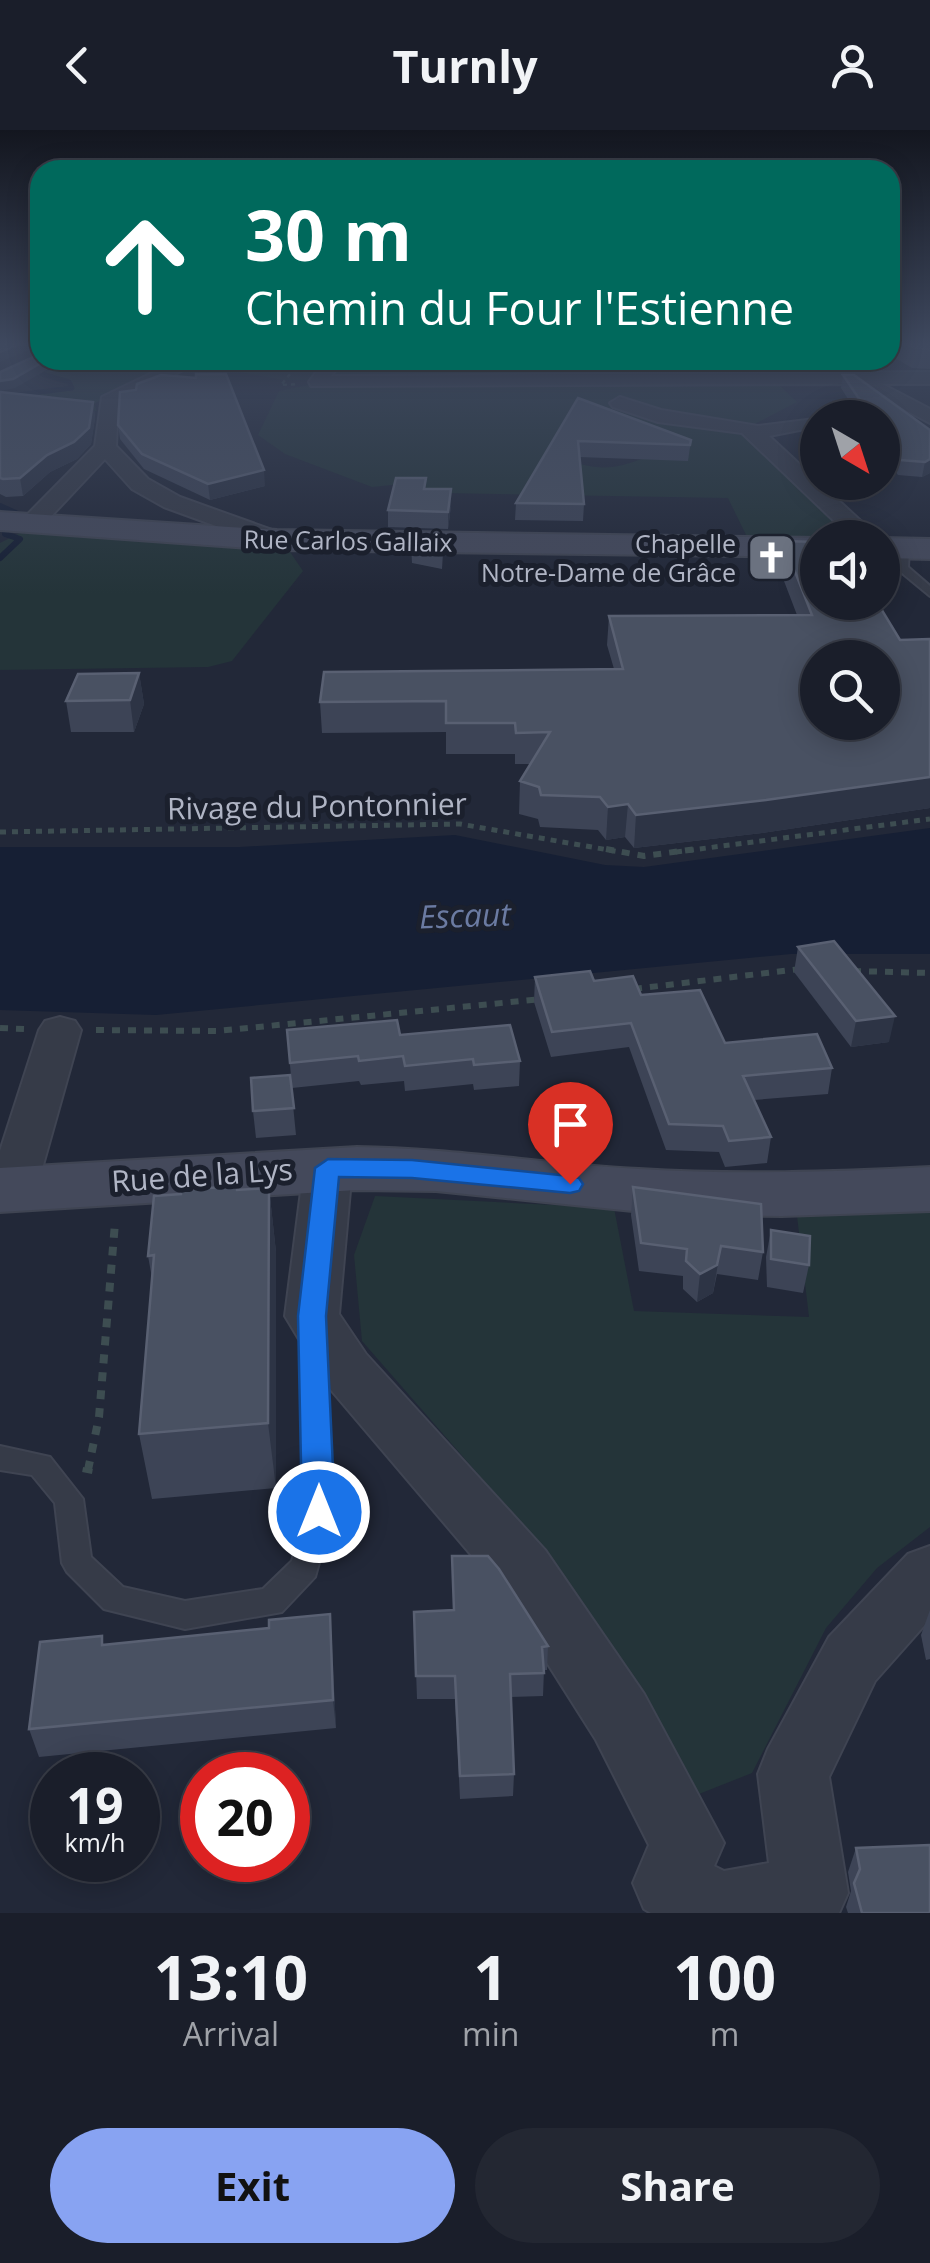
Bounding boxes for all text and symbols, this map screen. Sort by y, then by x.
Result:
text: Turnly [393,35,537,96]
icon: back [50,38,105,93]
icon: person [825,38,880,93]
text: 30 m [245,186,412,282]
icon: ahead [80,200,210,330]
text: Chemin du Four l'Estienne [245,277,794,338]
north arrow [800,400,900,500]
map controls [800,400,900,740]
button: sound [800,520,900,620]
street label: Rue Carlos Gallaix [243,521,453,559]
place label: Chapelle Notre-Dame de Grâce [481,526,736,589]
church icon: Chapelle Notre-Dame de Grâce [745,532,797,584]
button: search [800,640,900,740]
street label: Rivage du Pontonnier [167,782,467,829]
water label: Escaut [418,891,513,938]
pin [528,1082,613,1185]
icon: arrive [543,1097,598,1152]
street label: Rue de la Lys [110,1148,294,1201]
position arrow [267,1460,371,1564]
speed limit sign: 20 [180,1752,310,1882]
text: 19 [66,1771,124,1839]
text: km/h [65,1825,125,1859]
text: 13:10 [154,1936,308,2018]
text: 1 [474,1936,508,2018]
text: 100 [673,1936,776,2018]
text: Arrival [183,2012,279,2055]
text: min [462,2012,519,2055]
text: m [710,2012,739,2055]
button: Exit [50,2128,455,2243]
button: Share [475,2128,880,2243]

